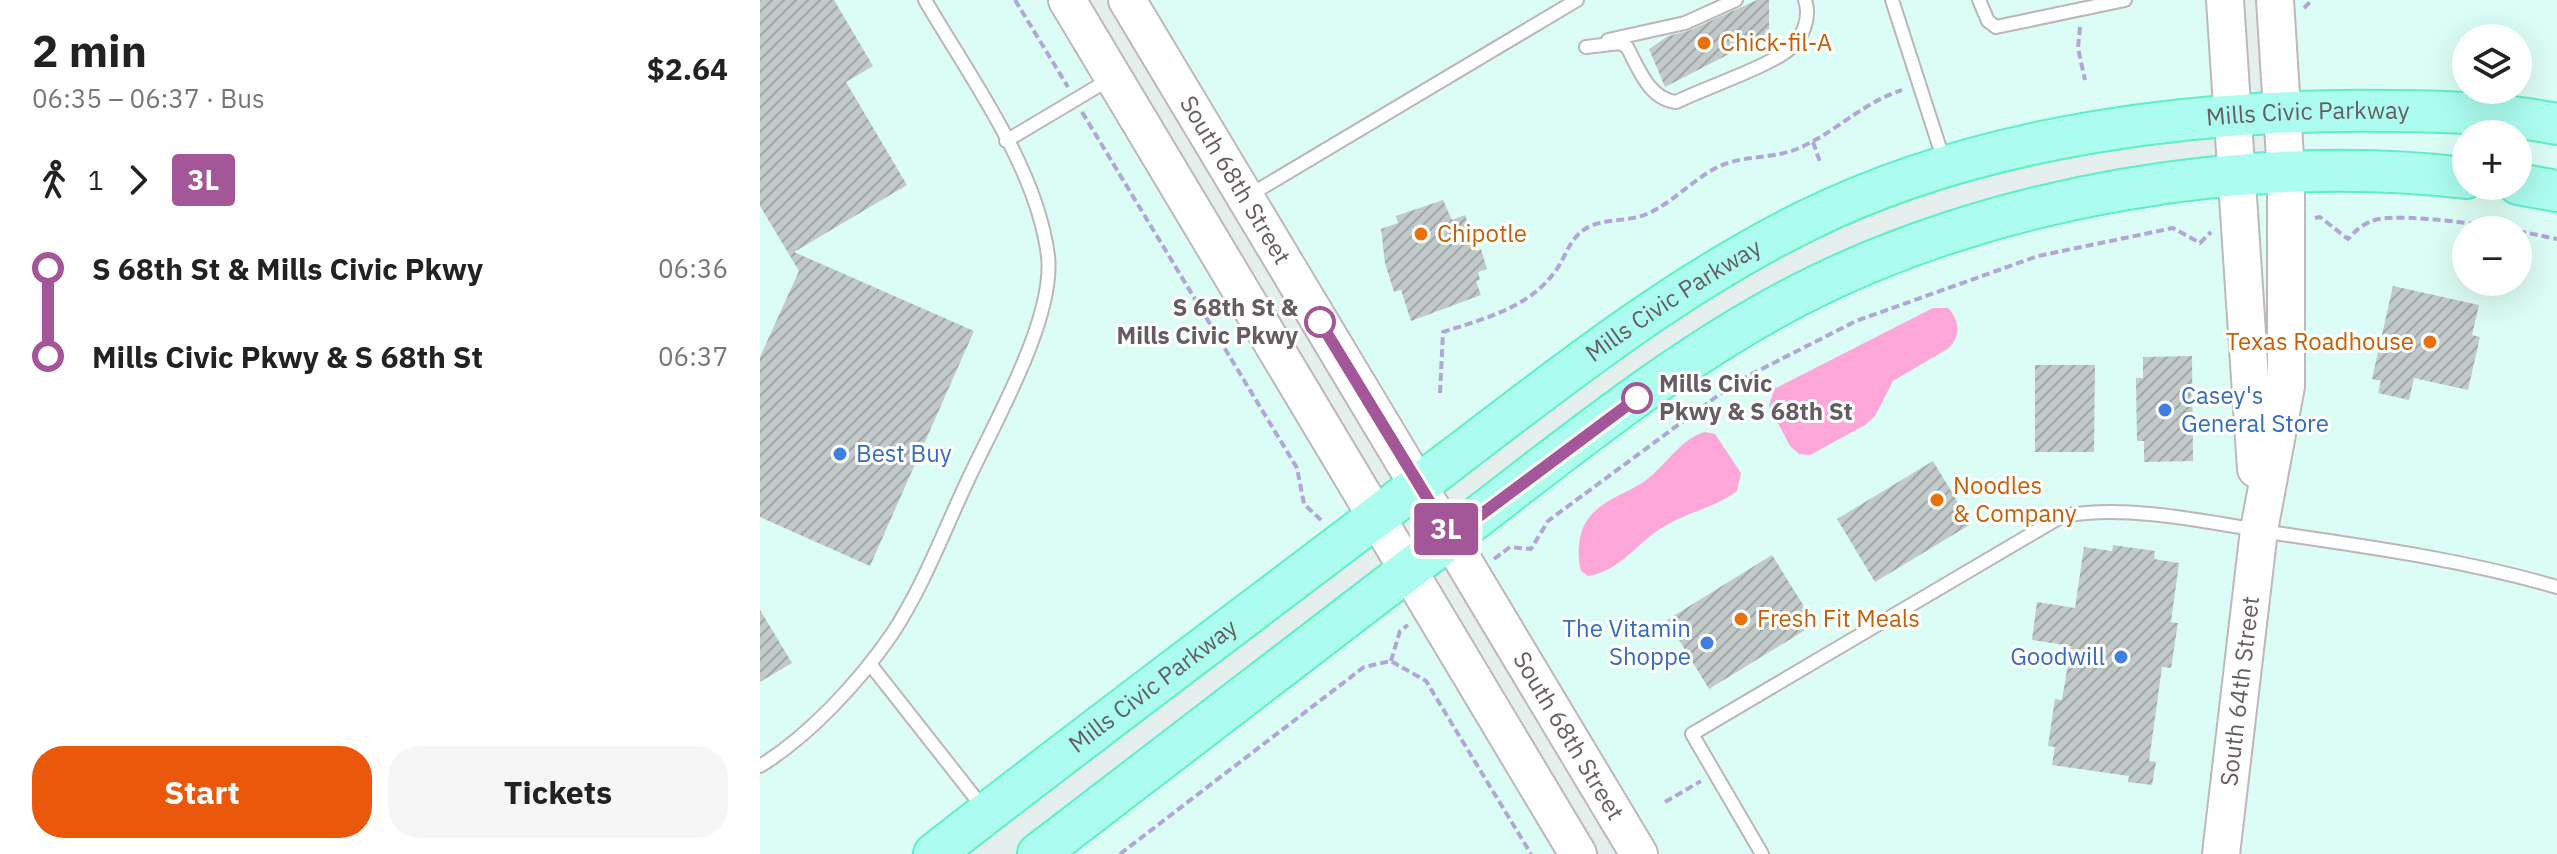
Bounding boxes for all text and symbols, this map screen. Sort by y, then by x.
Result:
text: 2 min [32,22,147,79]
map controls [2452,24,2532,296]
button: layers [2452,24,2532,104]
place label: Chick-fil-A [1720,26,1832,58]
marker: Chick-fil-A [1695,34,1713,52]
text: $2.64 [647,49,728,88]
text: 06:35 – 06:37 · Bus [32,81,265,115]
street label: South 68th Street [1173,89,1299,270]
street label: Mills Civic Parkway [2205,94,2410,133]
button: + [2452,120,2532,200]
icon: walk [32,158,76,202]
icon: forward [116,158,160,202]
text: 3L [188,161,219,198]
text: 1 [88,163,104,197]
button: − [2452,216,2532,296]
place label: Chipotle [1437,217,1527,249]
marker: Chipotle [1412,225,1430,243]
street label: Mills Civic Parkway [1579,231,1767,369]
text: S 68th St & Mills Civic Pkwy [92,249,483,288]
text: 06:36 [658,251,728,285]
place label: S 68th St & Mills Civic Pkwy [1117,291,1299,351]
marker: S 68th St & Mills Civic Pkwy [1305,307,1335,337]
place label: Texas Roadhouse [2226,325,2414,357]
marker: Texas Roadhouse [2421,333,2439,351]
text: Mills Civic Pkwy & S 68th St [92,337,483,376]
text: 06:37 [658,339,728,373]
place label: Mills Civic Pkwy & S 68th St [1659,367,1853,427]
place label: Casey's General Store [2181,379,2329,439]
marker: Mills Civic Pkwy & S 68th St [1622,383,1652,413]
marker: Casey's General Store [2156,401,2174,419]
place label: Best Buy [856,437,952,469]
marker: Best Buy [831,445,849,463]
place label: Noodles & Company [1953,469,2077,529]
marker: Noodles & Company [1928,491,1946,509]
line badge: 3L [1410,503,1482,555]
text: 3L [1430,510,1462,547]
street label: South 64th Street [2212,594,2266,788]
place label: Fresh Fit Meals [1757,602,1920,634]
marker: Fresh Fit Meals [1732,610,1750,628]
street label: Mills Civic Parkway [1062,611,1243,760]
place label: The Vitamin Shoppe [1562,612,1691,672]
marker: The Vitamin Shoppe [1698,634,1716,652]
place label: Goodwill [2010,640,2105,672]
street label: South 68th Street [1506,645,1632,826]
marker: Goodwill [2112,648,2130,666]
button: Start [32,746,372,838]
button: Tickets [388,746,728,838]

